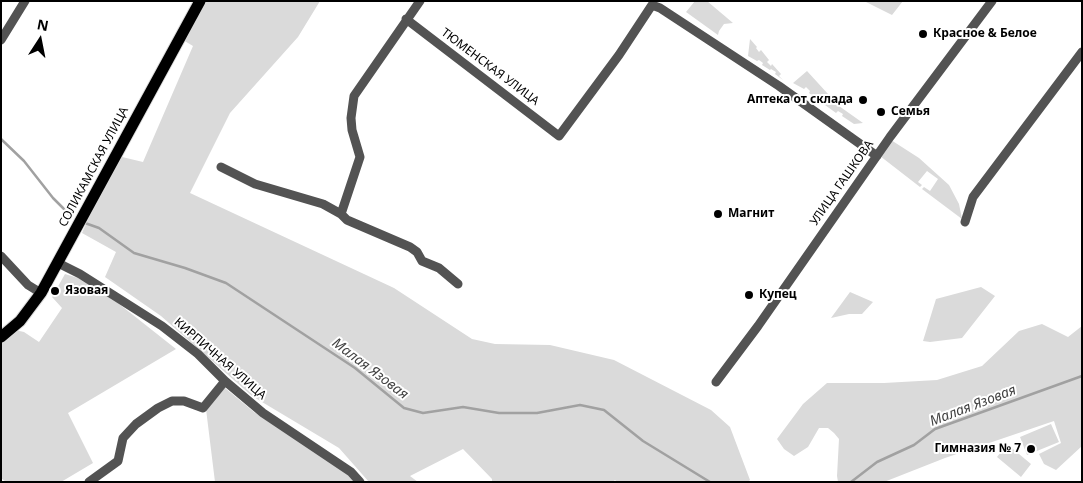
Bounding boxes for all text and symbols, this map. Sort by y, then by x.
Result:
text: N [36,14,50,35]
north arrow [15,15,65,65]
street label: ТЮМЕНСКАЯ УЛИЦА [438,25,542,109]
place label: Красное & Белое [933,27,1037,41]
marker: Красное & Белое [917,28,929,40]
place label: Аптека от склада [747,93,853,107]
marker: Аптека от склада [857,94,869,106]
street label: СОЛИКАМСКАЯ УЛИЦА [56,105,132,229]
place label: Семья [891,105,930,119]
marker: Семья [875,106,887,118]
street label: УЛИЦА ГАШКОВА [807,138,877,228]
place label: Магнит [728,207,774,221]
marker: Магнит [712,208,724,220]
place label: Язовая [65,284,108,298]
marker: Язовая [49,285,61,297]
place label: Купец [759,288,797,302]
marker: Купец [743,289,755,301]
street label: КИРПИЧНАЯ УЛИЦА [171,315,269,403]
water label: Малая Язовая [329,335,411,403]
water label: Малая Язовая [928,382,1018,430]
place label: Гимназия № 7 [934,442,1021,456]
marker: Гимназия № 7 [1025,443,1037,455]

